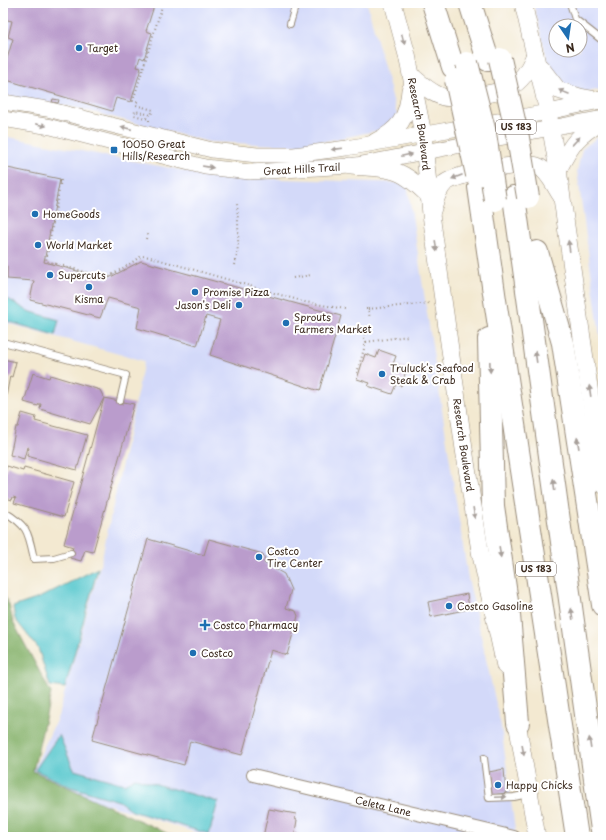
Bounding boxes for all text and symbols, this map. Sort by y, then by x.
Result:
north arrow [548,18,588,58]
one-way arrow [400,34,406,46]
text: N [564,39,577,58]
place label: Target [87,40,118,55]
marker: Target [74,43,84,53]
street label: Research Boulevard [405,76,435,171]
one-way arrow [559,89,570,95]
road number: US 183 [496,120,536,134]
one-way arrow [35,122,48,128]
one-way arrow [120,125,132,131]
one-way arrow [571,135,580,146]
place label: 10050 Great Hills/Research [122,136,190,163]
marker: 10050 Great Hills/Research [109,145,119,155]
one-way arrow [331,146,343,152]
one-way arrow [400,152,413,158]
street label: Great Hills Trail [263,159,341,178]
one-way arrow [202,164,214,170]
one-way arrow [451,175,463,181]
place label: HomeGoods [43,206,100,221]
marker: HomeGoods [30,209,40,219]
place label: World Market [46,237,112,252]
marker: World Market [33,240,43,250]
one-way arrow [433,240,439,252]
one-way arrow [566,240,572,252]
place label: Supercuts [58,267,106,282]
marker: Supercuts [45,270,55,280]
marker: Kisma [84,282,94,292]
place label: Promise Pizza [203,284,270,299]
marker: Promise Pizza [190,287,200,297]
place label: Kisma [74,291,104,306]
place label: Jason's Deli [175,297,231,312]
marker: Jason's Deli [234,300,244,310]
place label: Sprouts Farmers Market [294,309,372,336]
marker: Sprouts Farmers Market [281,318,291,328]
one-way arrow [533,350,539,363]
place label: Truluck's Seafood Steak & Crab [390,360,474,387]
one-way arrow [486,361,493,373]
marker: Truluck's Seafood Steak & Crab [377,369,387,379]
one-way arrow [587,385,593,397]
street label: Research Boulevard [450,397,479,493]
one-way arrow [575,437,581,449]
one-way arrow [551,479,557,491]
one-way arrow [471,507,477,519]
place label: Costco Tire Center [267,543,323,570]
one-way arrow [497,546,503,558]
marker: Costco Tire Center [254,552,264,562]
road number: US 183 [516,562,556,576]
place label: Costco Gasoline [457,598,534,613]
marker: Costco Gasoline [444,601,454,611]
one-way arrow [569,608,575,620]
place label: Costco Pharmacy [213,617,298,632]
marker: Costco Pharmacy [200,620,210,630]
place label: Costco [201,645,234,660]
marker: Costco [188,648,198,658]
one-way arrow [587,737,593,749]
one-way arrow [520,744,526,756]
place label: Happy Chicks [506,777,573,793]
marker: Happy Chicks [493,780,503,790]
street label: Celeta Lane [354,792,413,819]
one-way arrow [495,794,507,801]

